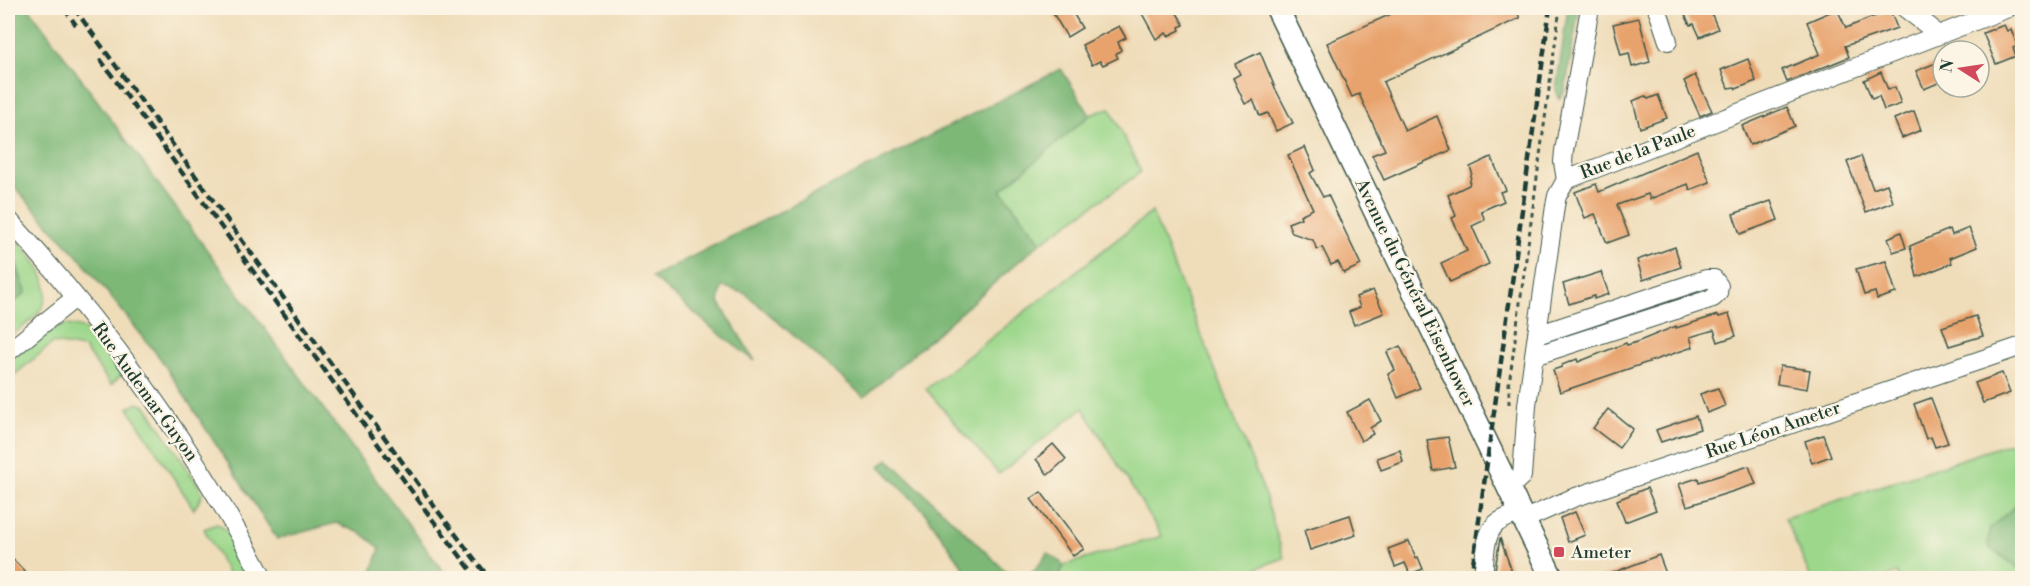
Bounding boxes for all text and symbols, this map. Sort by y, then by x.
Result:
north arrow [1931,39,1991,99]
text: N [1936,57,1958,74]
street label: Rue de la Paule [1577,119,1699,185]
street label: Avenue du Général Eisenhower [1349,174,1480,411]
street label: Rue Audemar Guyon [87,318,203,466]
street label: Rue Léon Ameter [1702,396,1844,464]
place label: Ameter [1570,541,1632,564]
marker: Ameter [1552,545,1566,559]

